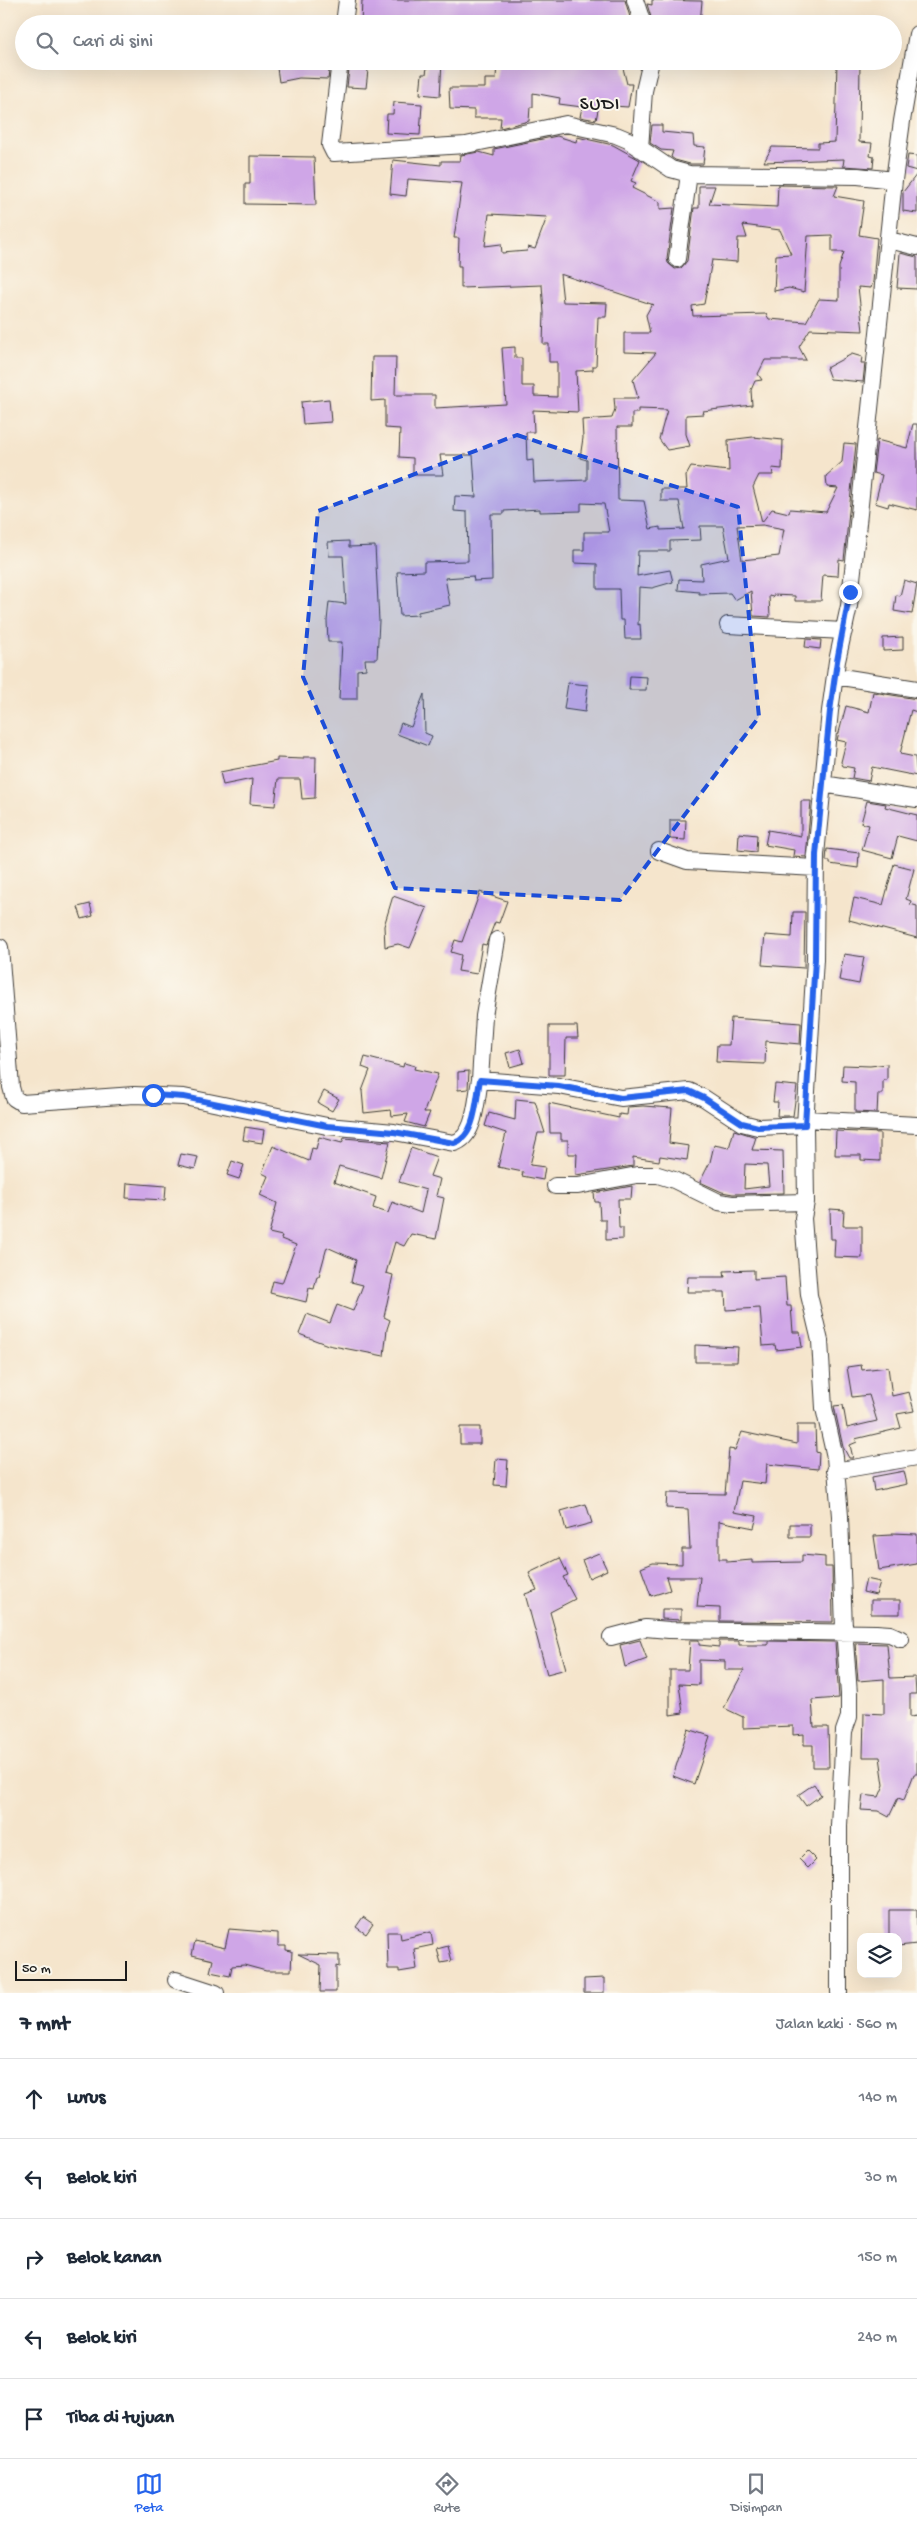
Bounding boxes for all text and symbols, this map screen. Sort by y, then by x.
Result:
search box [15,15,902,70]
icon: search [33,29,61,57]
text: Cari di sini [73,31,153,54]
district label: SUDI [580,94,620,117]
route end [839,581,862,604]
route start [142,1084,165,1107]
map controls [857,1933,902,1978]
button: layers [857,1933,902,1978]
scale bar [15,1958,128,1981]
text: 50 m [22,1961,51,1978]
text: 7 mnt [20,2013,69,2038]
text: Jalan kaki · 560 m [776,2016,897,2035]
icon: ahead [20,2085,48,2113]
text: Lurus [67,2087,106,2110]
text: 140 m [859,2089,897,2108]
icon: left [20,2165,48,2193]
text: Belok kiri [67,2167,137,2190]
text: 30 m [864,2169,897,2188]
icon: right [20,2245,48,2273]
text: Belok kanan [67,2247,161,2270]
text: 150 m [858,2249,897,2268]
icon: left [20,2325,48,2353]
text: Belok kiri [67,2327,137,2350]
text: 240 m [857,2329,897,2348]
icon: arrive [20,2405,48,2433]
text: Tiba di tujuan [67,2407,174,2430]
tab: Peta [135,2470,163,2517]
tab: Rute [433,2470,461,2517]
tab: Disimpan [731,2470,782,2517]

